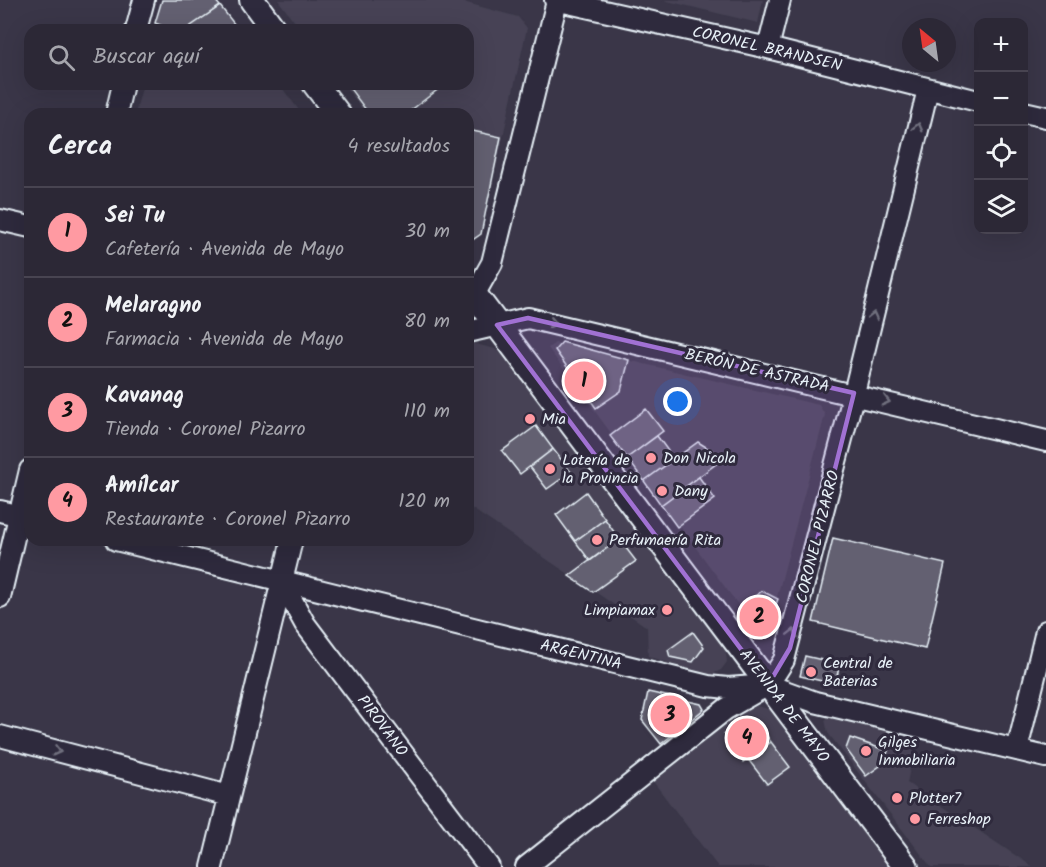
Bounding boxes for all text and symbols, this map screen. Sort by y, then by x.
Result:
north arrow [902,18,956,72]
map controls [974,18,1028,234]
button: + [974,18,1028,72]
street label: CORONEL BRANDSEN [690,20,845,78]
search box [24,24,474,90]
text: Buscar aquí [93,40,200,75]
icon: search [45,41,78,74]
button: − [974,72,1028,126]
one-way arrow [911,122,924,132]
text: Cerca [48,126,112,168]
button: locate [974,126,1028,180]
text: 4 resultados [348,131,450,163]
button: layers [974,180,1028,234]
text: Sei Tu [105,199,165,234]
text: 1 [64,216,71,248]
text: 30 m [405,216,450,248]
text: Cafetería · Avenida de Mayo [105,234,344,266]
text: Melaragno [105,289,201,324]
text: 2 [62,306,73,338]
text: 80 m [404,306,450,338]
one-way arrow [865,311,878,321]
one-way arrow [548,316,558,329]
text: Farmacia · Avenida de Mayo [105,324,344,356]
street label: BERÓN DE ASTRADA [682,342,832,400]
pin: 1 [564,358,604,404]
text: Kavanag [105,379,184,414]
your location [663,387,692,416]
one-way arrow [881,394,891,407]
text: 3 [62,396,73,428]
text: 110 m [404,396,450,428]
place label: Mia [542,407,566,432]
marker: Mia [523,412,537,426]
text: Tienda · Coronel Pizarro [105,414,306,446]
place label: Don Nicola [663,446,736,471]
place label: Lotería de la Provincia [562,448,639,491]
marker: Don Nicola [644,451,658,465]
marker: Lotería de la Provincia [543,462,557,476]
street label: CORONEL PIZARRO [789,468,847,606]
text: Amílcar [105,469,178,504]
place label: Dany [674,479,708,504]
marker: Dany [655,484,669,498]
text: 4 [62,486,73,518]
text: 120 m [398,486,450,518]
text: Restaurante · Coronel Pizarro [105,504,351,536]
place label: Perfumaería Rita [609,528,721,553]
marker: Perfumaería Rita [590,533,604,547]
pin: 2 [740,594,778,640]
place label: Limpiamax [584,598,656,623]
marker: Limpiamax [660,603,674,617]
one-way arrow [786,628,799,638]
street label: ARGENTINA [538,633,625,677]
street label: AVENIDA DE MAYO [733,644,835,769]
place label: Central de Baterias [823,651,893,694]
marker: Central de Baterias [804,665,818,679]
street label: PIROVANO [350,690,414,762]
pin: 3 [650,692,690,738]
pin: 4 [728,716,766,760]
place label: Gilges Inmobiliaria [878,730,956,773]
one-way arrow [51,743,61,756]
marker: Gilges Inmobiliaria [859,744,873,758]
place label: Plotter7 [909,786,962,811]
marker: Plotter7 [890,791,904,805]
place label: Ferreshop [927,807,991,832]
marker: Ferreshop [908,812,922,826]

